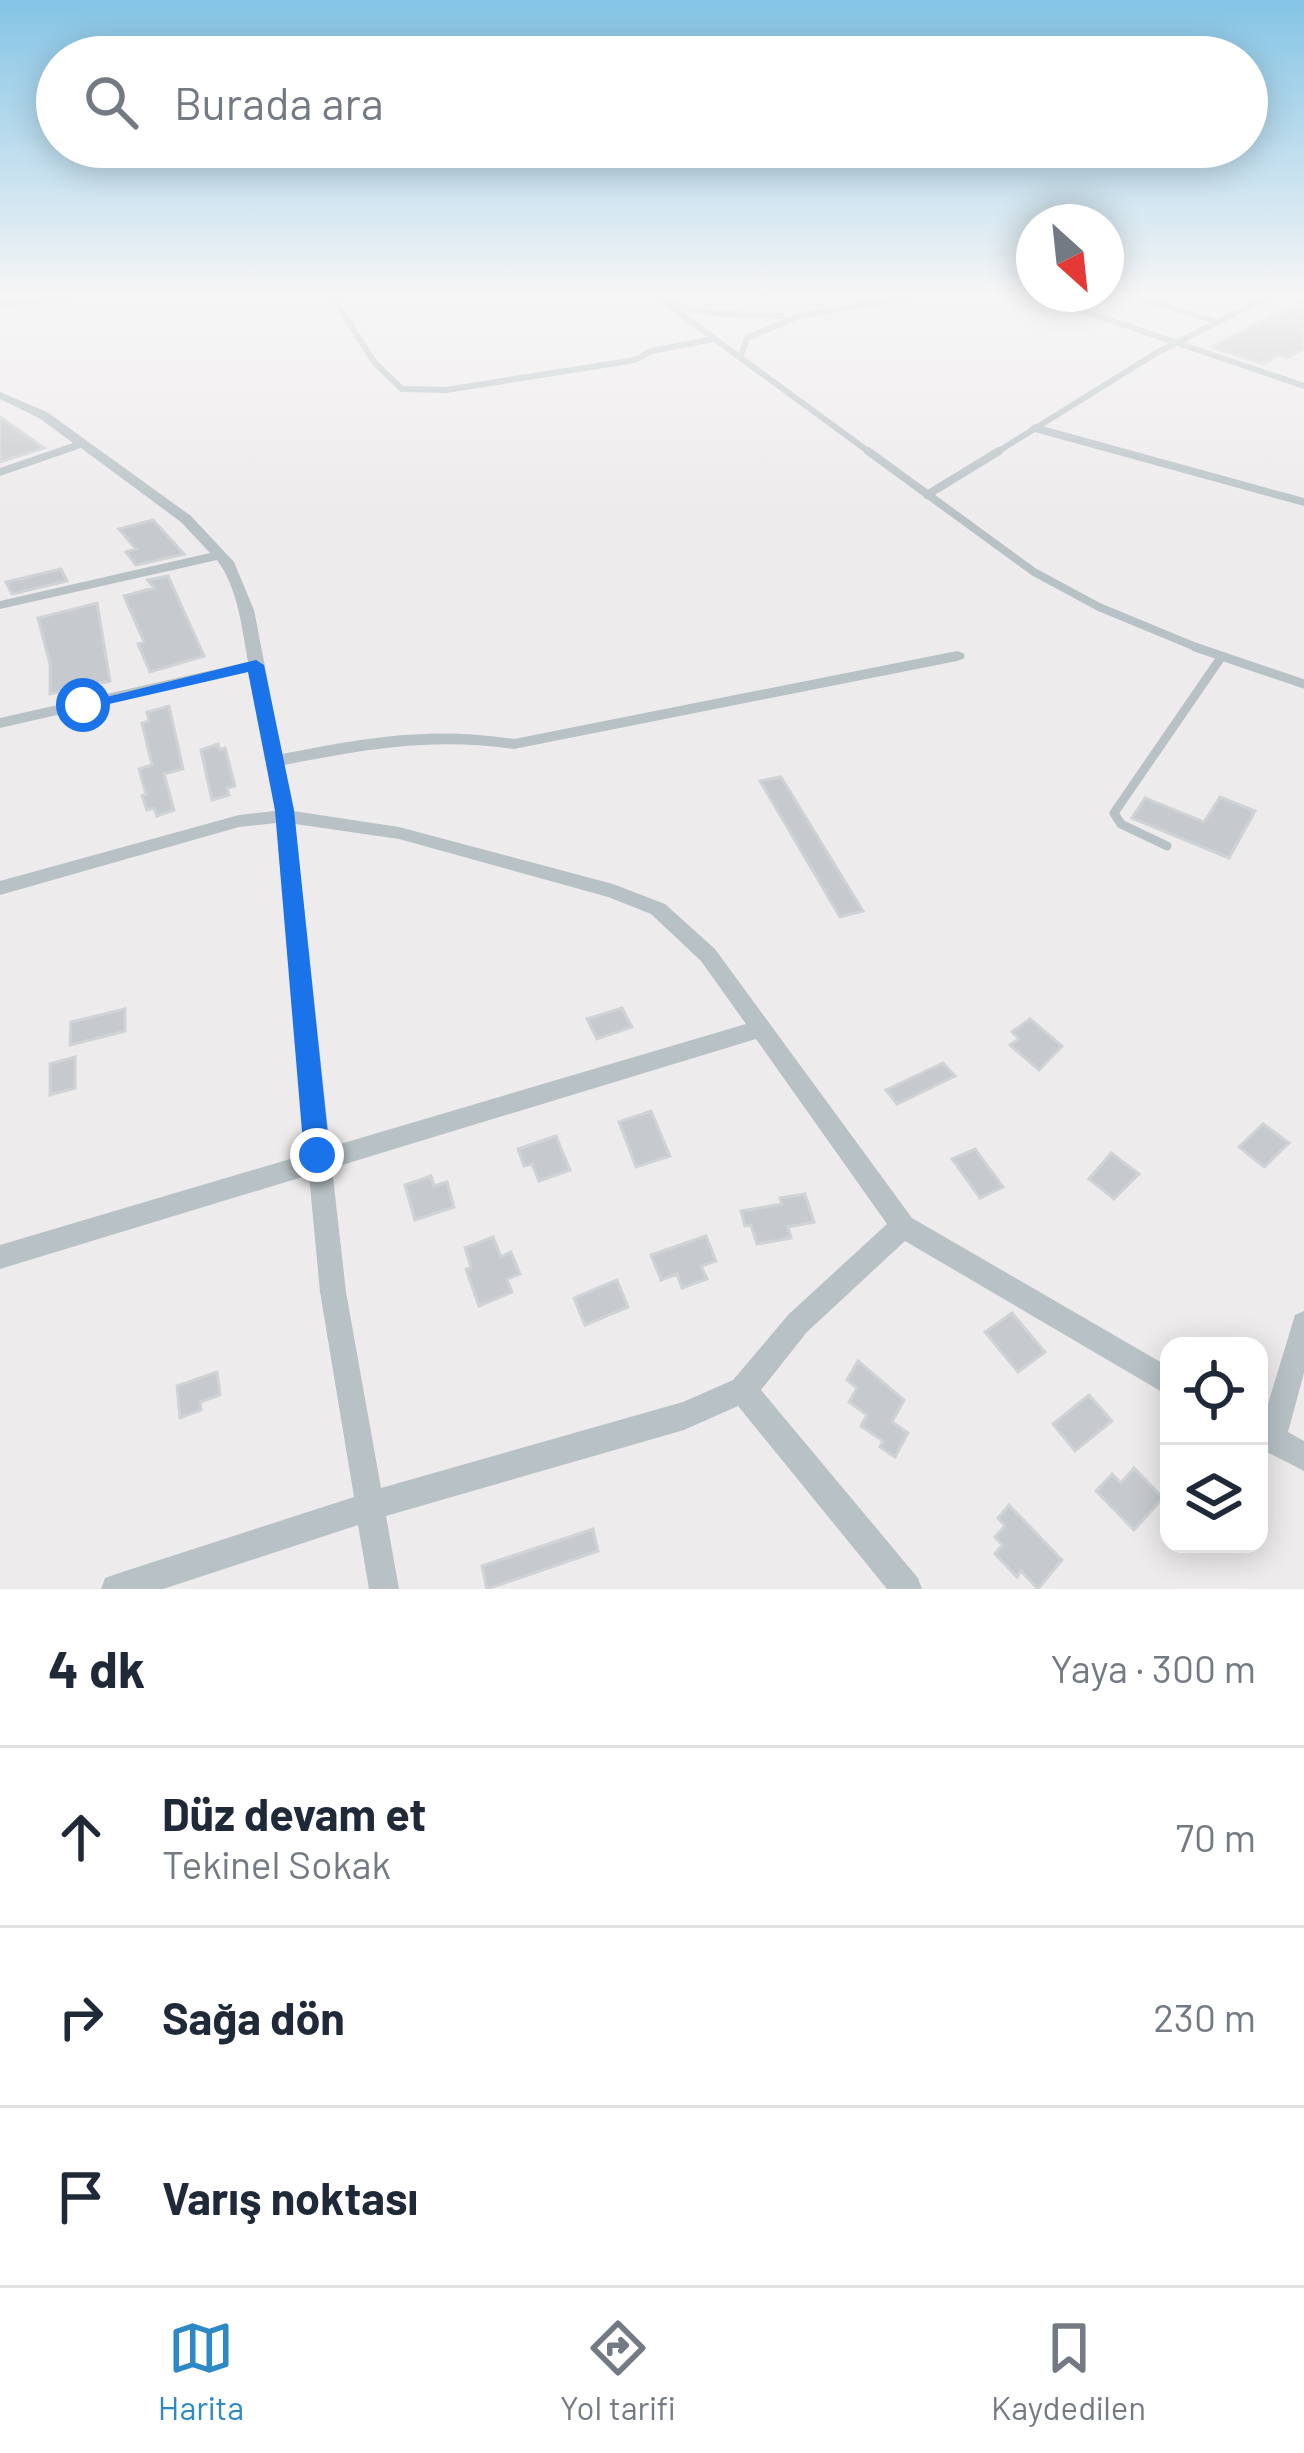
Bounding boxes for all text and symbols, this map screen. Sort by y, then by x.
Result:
search box [36,36,1268,168]
icon: search [78,69,144,135]
text: Burada ara [174,75,384,129]
north arrow [1016,204,1124,312]
route start [56,678,110,732]
route end [290,1128,344,1182]
map controls [1160,1337,1268,1553]
button: locate [1160,1337,1268,1445]
button: layers [1160,1445,1268,1553]
text: 4 dk [48,1637,145,1698]
text: Yaya · 300 m [1050,1644,1256,1691]
text: Düz devam et [162,1786,426,1840]
icon: ahead [48,1804,114,1870]
text: 70 m [1175,1813,1256,1860]
text: Tekinel Sokak [162,1840,391,1887]
icon: right [48,1984,114,2050]
text: Sağa dön [162,1990,345,2044]
text: 230 m [1153,1993,1256,2040]
icon: arrive [48,2164,114,2230]
text: Varış noktası [162,2170,418,2224]
tab: Harita [158,2315,244,2427]
tab: Yol tarifi [560,2315,675,2427]
tab: Kaydedilen [991,2315,1146,2427]

